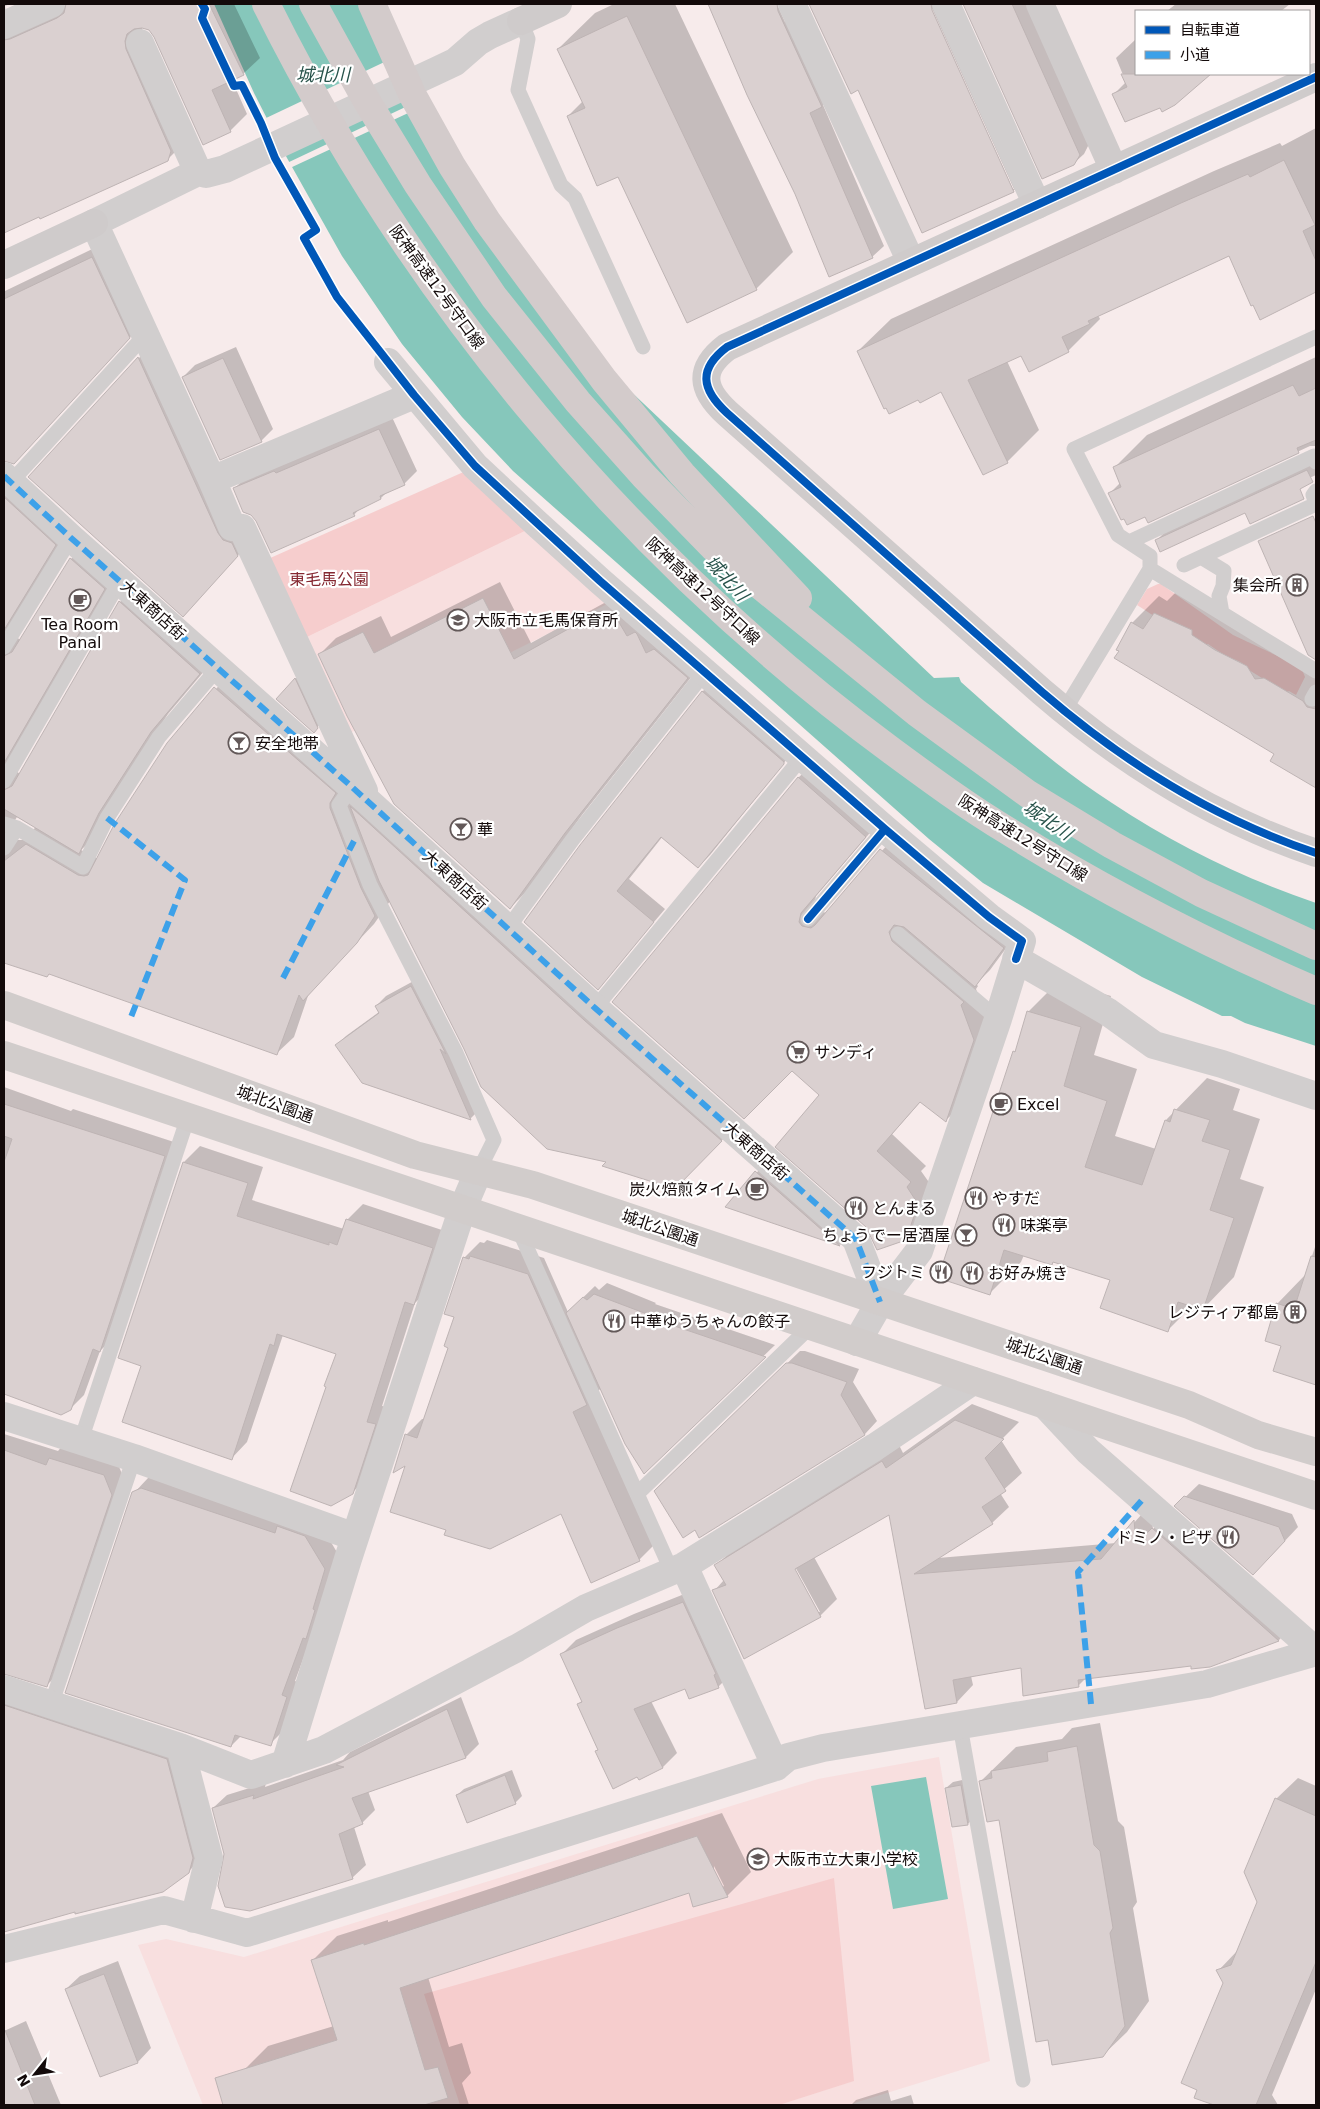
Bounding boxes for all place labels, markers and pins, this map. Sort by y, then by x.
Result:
building icon: 集会所 [1285,573,1309,597]
place label: 集会所 [1233,576,1281,595]
cafe icon: Tea Room Panal [68,588,92,612]
school or university icon: 大阪市立毛馬保育所 [446,608,470,632]
place label: 大阪市立毛馬保育所 [474,611,618,630]
place label: Tea Room Panal [40,615,119,652]
bar icon: 安全地帯 [227,731,251,755]
place label: 安全地帯 [255,734,319,753]
bar icon: 華 [449,817,473,841]
place label: 華 [477,820,493,839]
supermarket icon: サンディ [786,1040,810,1064]
place label: サンディ [814,1043,877,1062]
cafe icon: Excel [989,1092,1013,1116]
place label: Excel [1017,1095,1059,1114]
cafe icon: 炭火焙煎タイム [745,1177,769,1201]
place label: 炭火焙煎タイム [629,1180,741,1199]
restaurant icon: やすだ [964,1186,988,1210]
place label: やすだ [992,1189,1040,1208]
restaurant icon: とんまる [844,1196,868,1220]
place label: とんまる [872,1199,936,1218]
restaurant icon: 味楽亭 [992,1213,1016,1237]
place label: 味楽亭 [1020,1216,1068,1235]
bar icon: ちょうでー居酒屋 [954,1223,978,1247]
place label: ちょうでー居酒屋 [822,1226,950,1245]
restaurant icon: フジトミ [929,1260,953,1284]
restaurant icon: お好み焼き [960,1261,984,1285]
place label: フジトミ [861,1263,925,1282]
place label: お好み焼き [988,1264,1068,1283]
building icon: レジティア都島 [1283,1300,1307,1324]
place label: レジティア都島 [1168,1303,1279,1322]
restaurant icon: 中華ゆうちゃんの餃子 [602,1309,626,1333]
place label: 中華ゆうちゃんの餃子 [630,1312,790,1331]
restaurant icon: ドミノ・ピザ [1216,1525,1240,1549]
place label: ドミノ・ピザ [1116,1528,1212,1547]
school or university icon: 大阪市立大東小学校 [746,1847,770,1871]
place label: 大阪市立大東小学校 [774,1850,918,1869]

